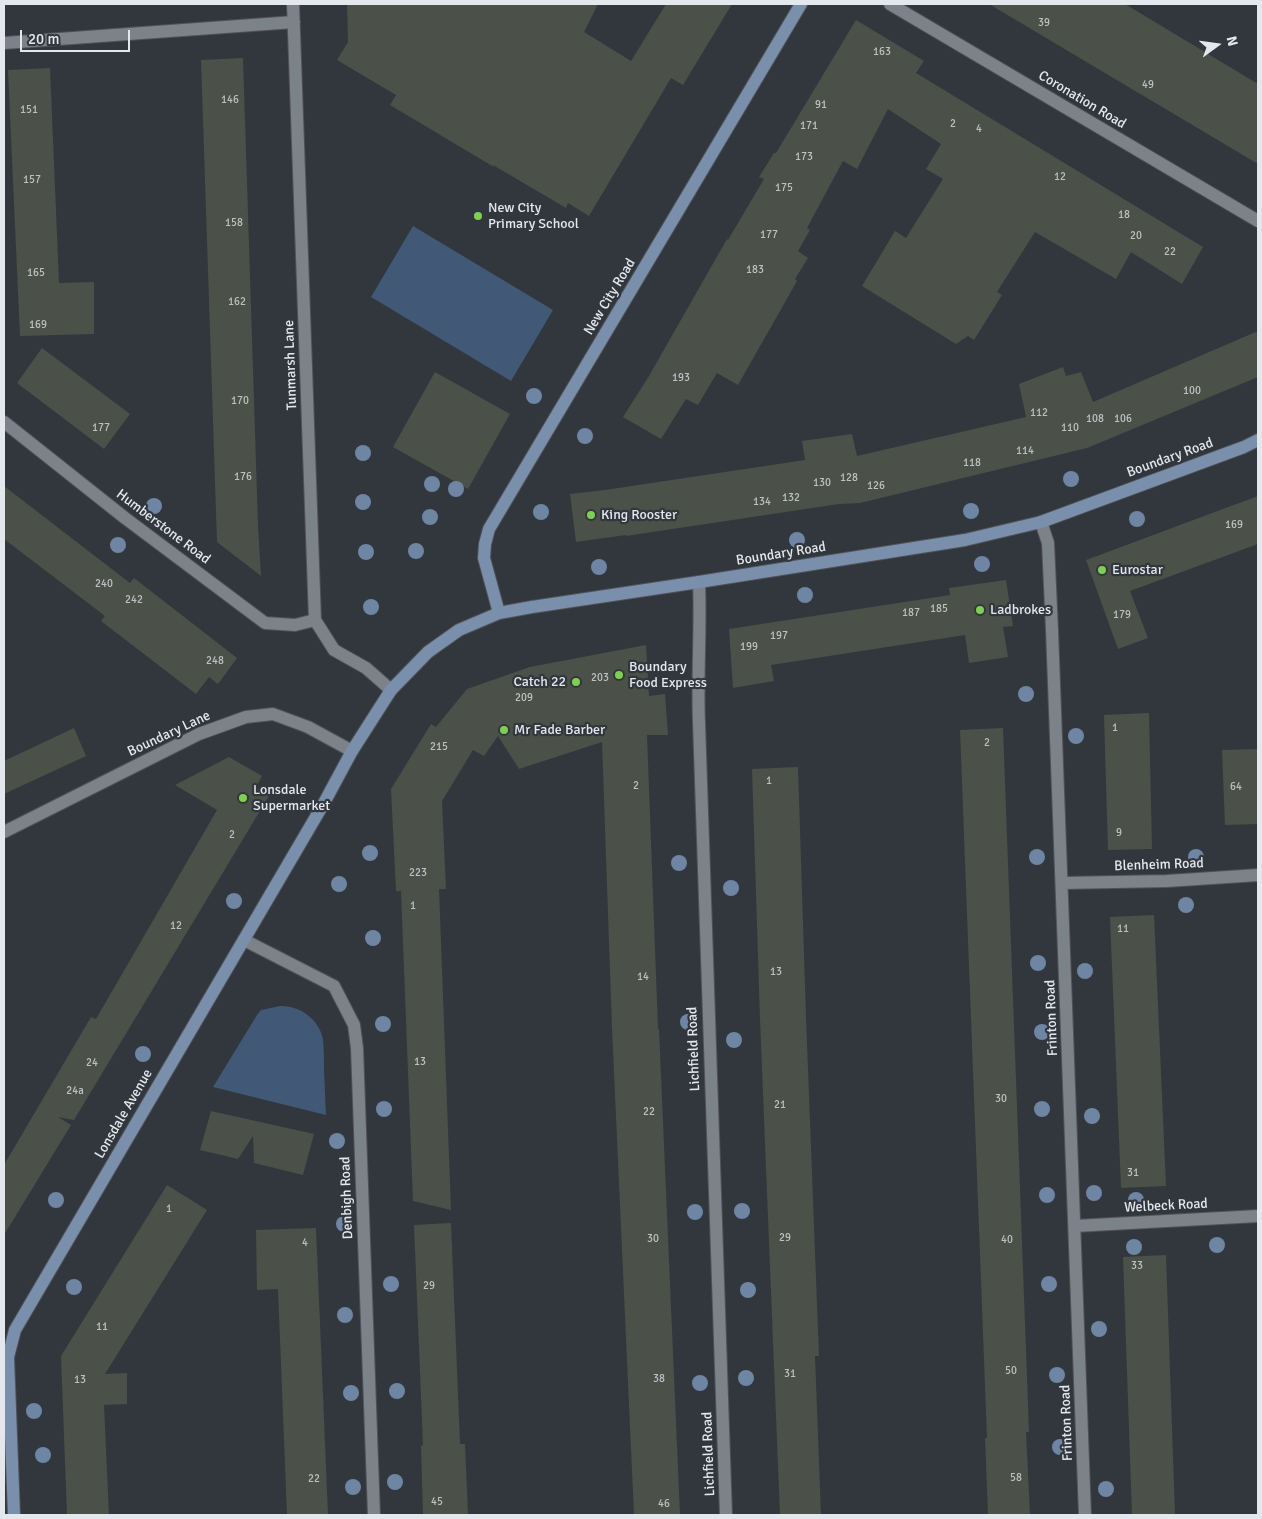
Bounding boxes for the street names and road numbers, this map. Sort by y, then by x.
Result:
street label: Coronation Road [1035,67,1129,133]
street label: New City Road [581,256,639,338]
street label: Tunmarsh Lane [281,320,301,410]
street label: Boundary Road [1125,435,1215,481]
street label: Humberstone Road [113,486,213,568]
street label: Boundary Road [735,539,827,569]
street label: Boundary Lane [125,707,213,761]
street label: Blenheim Road [1114,855,1204,875]
street label: Frinton Road [1042,979,1062,1057]
street label: Lichfield Road [684,1006,704,1092]
street label: Lonsdale Avenue [92,1066,156,1162]
street label: Denbigh Road [337,1156,357,1240]
street label: Welbeck Road [1124,1195,1208,1217]
street label: Frinton Road [1057,1384,1077,1462]
street label: Lichfield Road [699,1411,719,1497]

